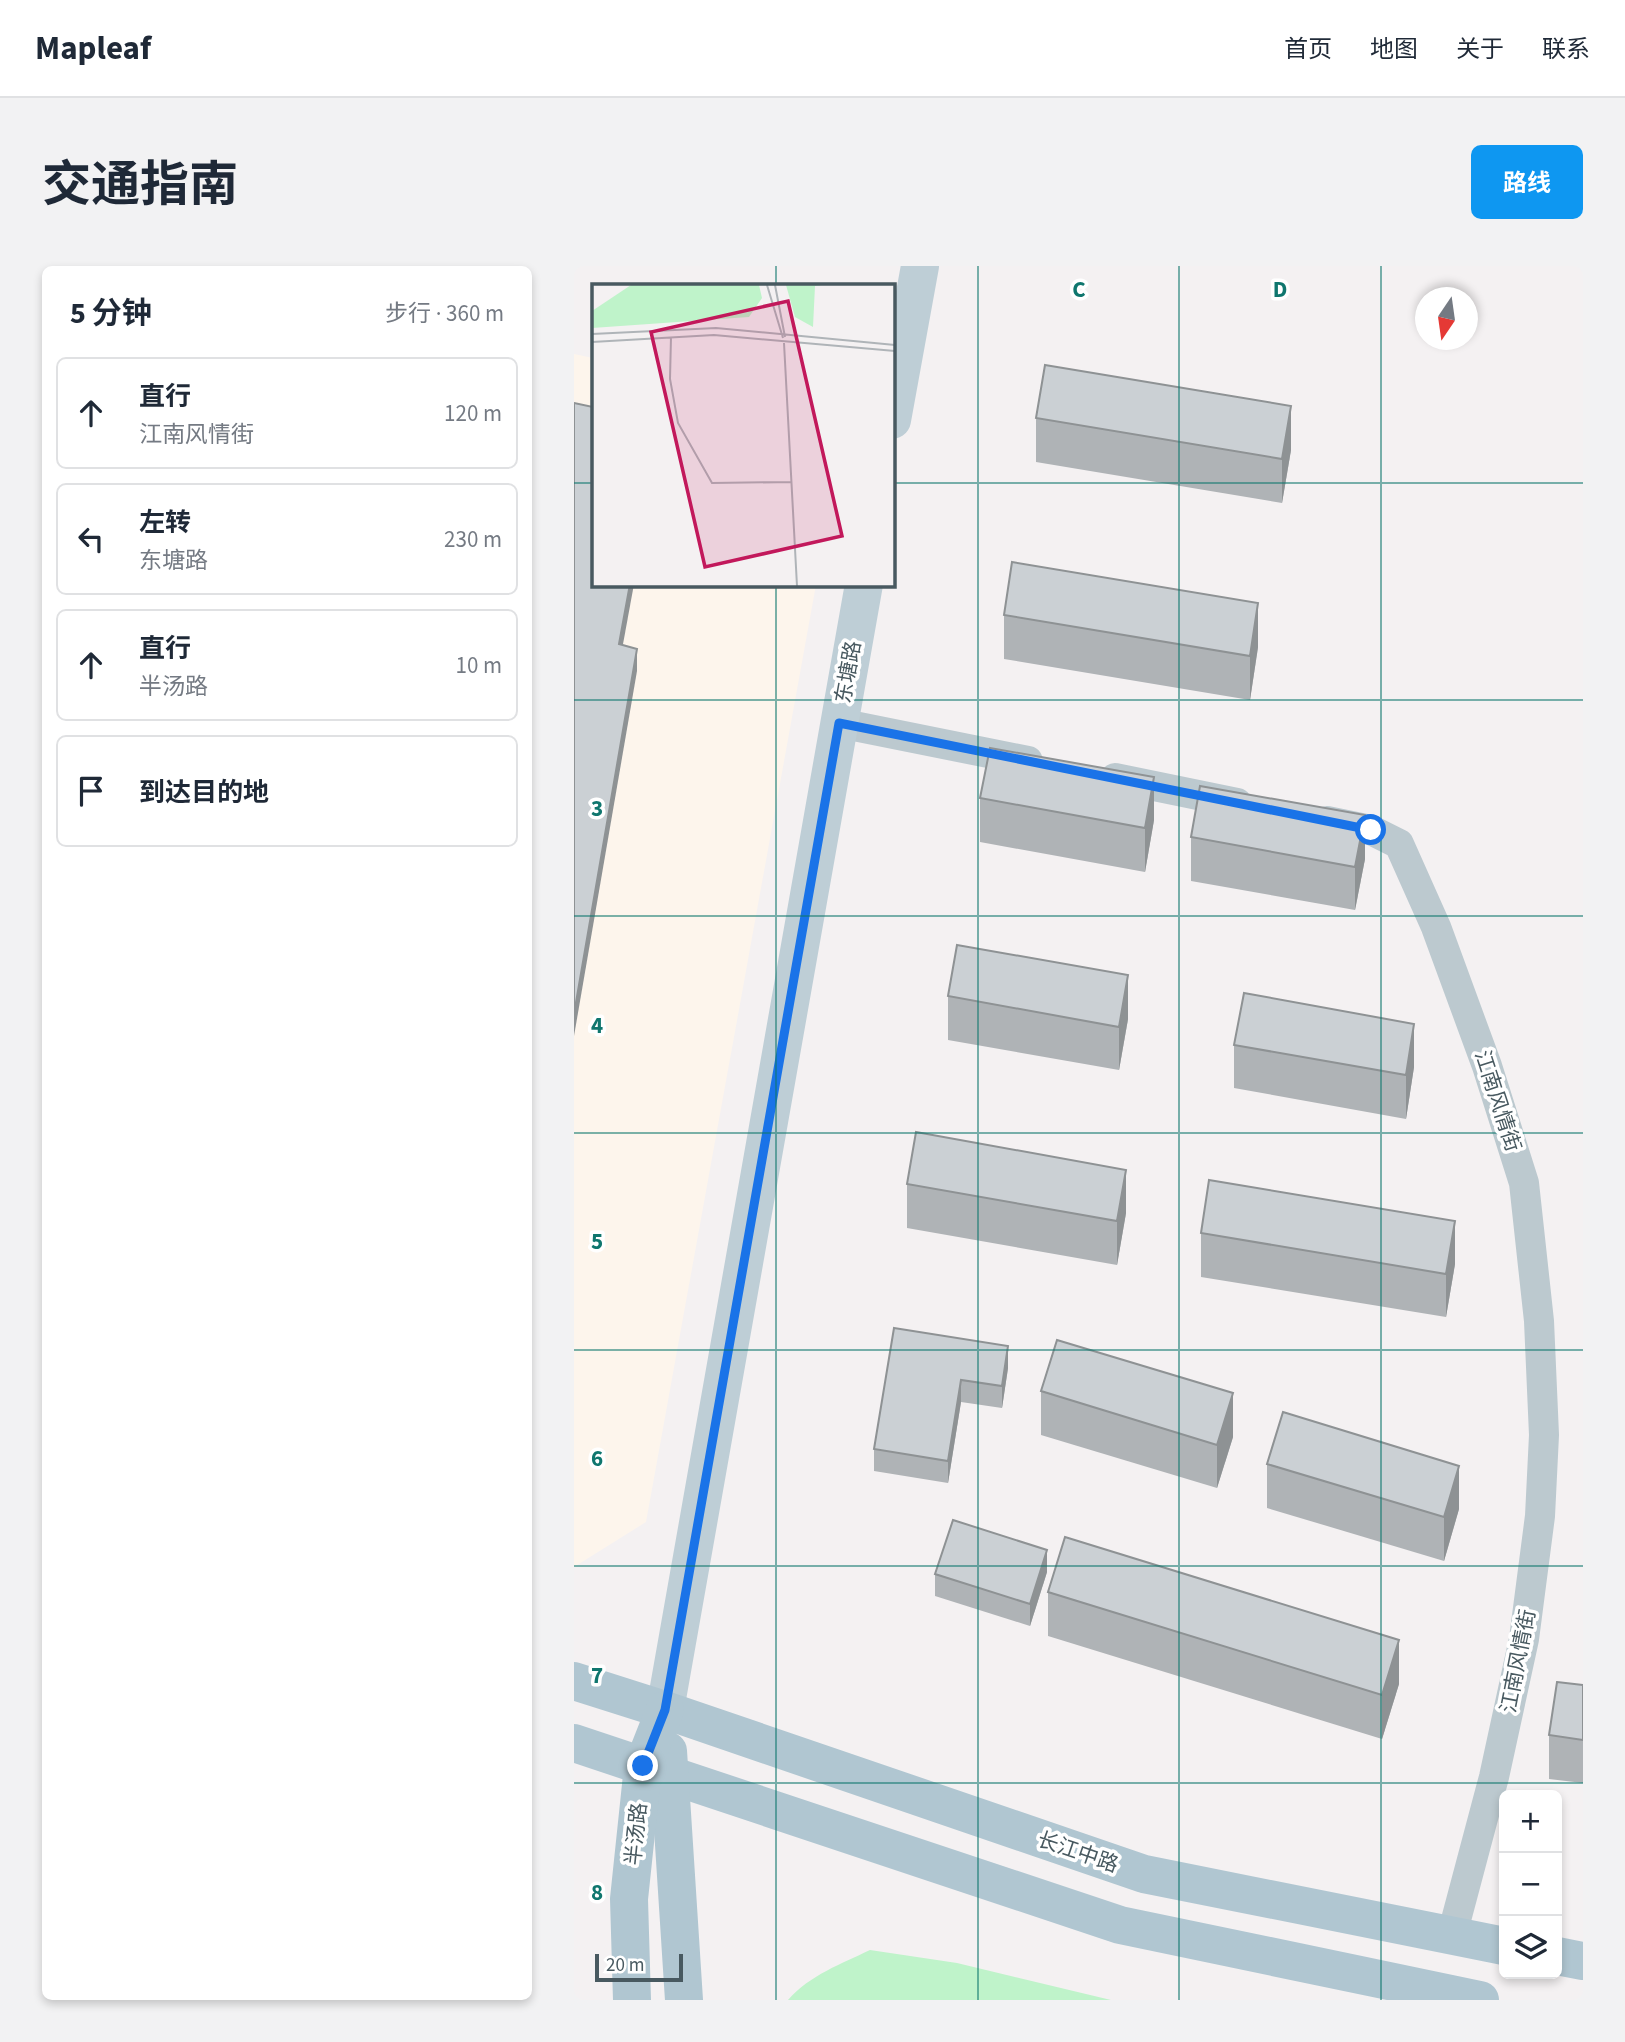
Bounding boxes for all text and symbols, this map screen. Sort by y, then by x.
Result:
text: Mapleaf [35,25,151,72]
text: 首页 [1284,32,1332,67]
text: 地图 [1370,32,1418,67]
text: 关于 [1456,32,1504,67]
text: 联系 [1542,32,1590,67]
button: 路线 [1471,145,1583,219]
text: 交通指南 [42,151,238,221]
text: C [1072,273,1086,306]
text: D [1273,273,1287,306]
inset map [592,284,894,586]
north arrow [1415,287,1478,350]
text: 5 分钟 [70,292,152,335]
text: 步行 · 360 m [385,297,504,330]
text: 直行 [139,378,191,415]
icon: ahead [72,394,110,432]
text: 120 m [444,397,502,430]
text: 江南风情街 [139,418,254,451]
text: 左转 [139,504,191,541]
icon: left [72,520,110,558]
text: 230 m [444,523,502,556]
text: 东塘路 [139,544,208,577]
text: 直行 [139,630,191,667]
street label: 东塘路 [828,638,868,706]
icon: ahead [72,646,110,684]
text: 10 m [455,649,502,682]
text: 半汤路 [139,670,208,703]
icon: arrive [72,772,110,810]
text: 到达目的地 [139,774,269,811]
text: 3 [591,792,603,825]
route start [1355,814,1386,845]
text: 4 [591,1009,603,1042]
street label: 江南风情街 [1468,1046,1528,1156]
text: 5 [591,1225,603,1258]
text: 6 [591,1442,603,1475]
street label: 江南风情街 [1493,1607,1543,1715]
text: 7 [591,1659,603,1692]
route end [627,1750,658,1781]
map controls [1499,1790,1562,1979]
button: + [1499,1790,1562,1853]
street label: 半汤路 [618,1801,654,1867]
street label: 长江中路 [1033,1824,1123,1880]
button: − [1499,1853,1562,1916]
text: 8 [591,1876,603,1909]
button: layers [1499,1916,1562,1979]
scale bar [595,1951,682,1983]
text: 20 m [606,1952,644,1979]

